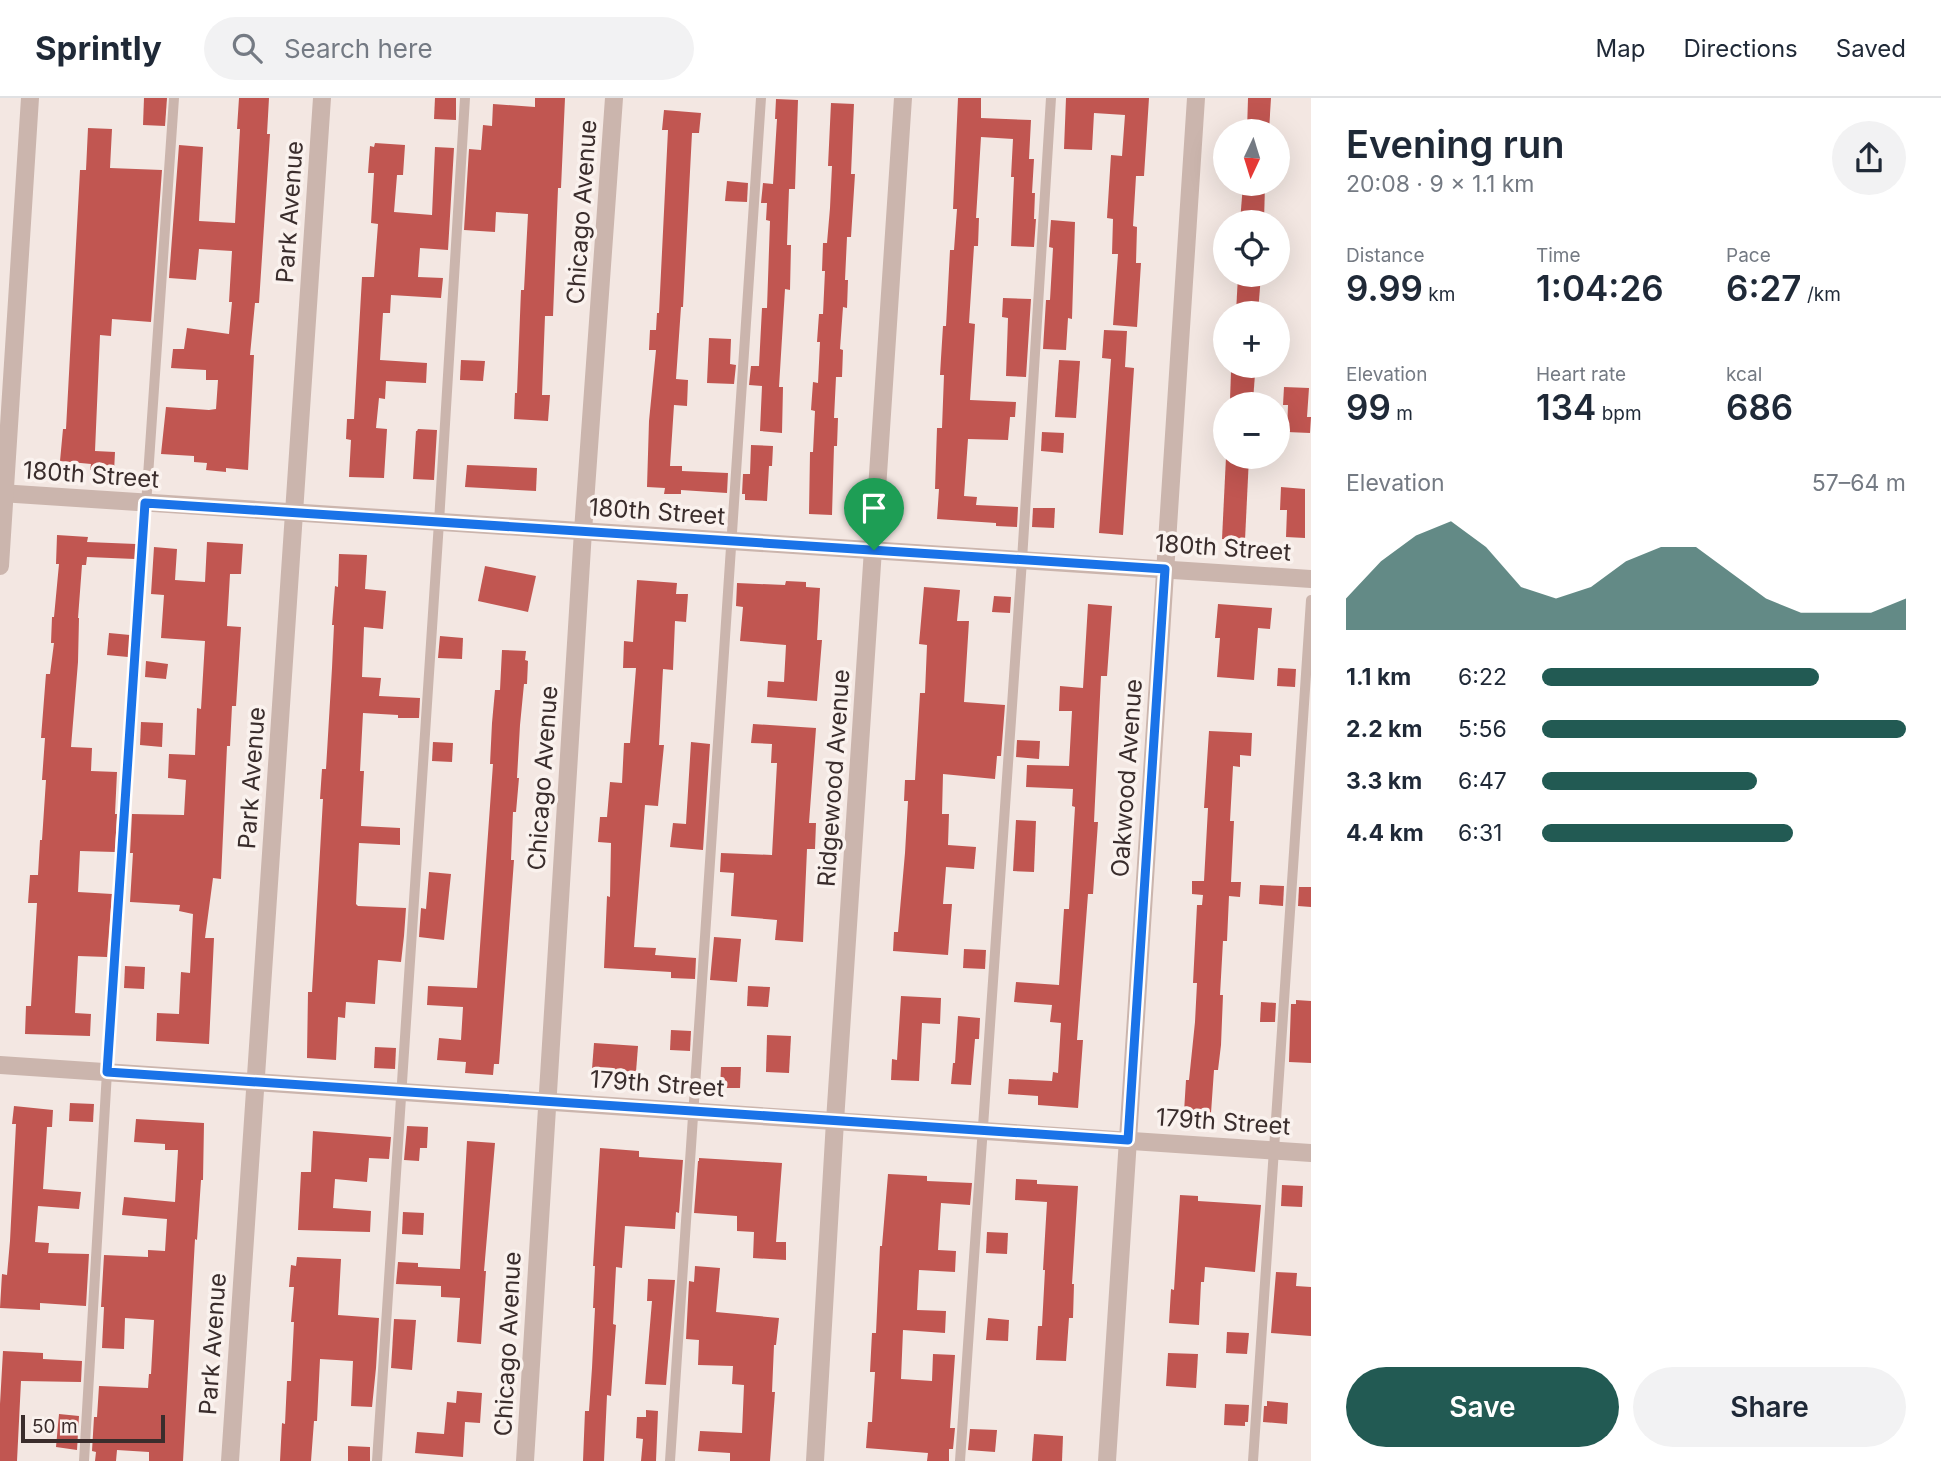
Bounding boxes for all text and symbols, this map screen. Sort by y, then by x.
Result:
search box [204,17,694,80]
text: Sprintly [35,28,162,68]
icon: search [228,29,266,67]
text: Search here [284,33,433,64]
text: Map [1596,34,1645,63]
text: Directions [1683,34,1798,63]
text: Saved [1836,34,1906,63]
street label: Chicago Avenue [561,119,602,305]
north arrow [1213,119,1290,196]
map controls [1213,119,1290,469]
text: Evening run [1346,121,1564,167]
button: share [1832,121,1906,195]
street label: Park Avenue [270,140,309,284]
text: 20:08 · 9 × 1.1 km [1346,170,1534,198]
button: locate [1213,210,1290,287]
text: Distance [1346,244,1424,267]
text: Time [1536,244,1581,267]
text: Pace [1726,244,1771,267]
text: 9.99 [1346,267,1423,309]
text: 1:04:26 [1536,267,1664,309]
text: 6:27 [1726,267,1802,309]
text: km [1423,283,1455,306]
text: /km [1802,283,1841,306]
button: + [1213,301,1290,378]
text: Elevation [1346,363,1427,386]
text: Heart rate [1536,363,1626,386]
text: kcal [1726,363,1762,386]
text: 99 [1346,386,1391,428]
text: 134 [1536,386,1596,428]
text: 686 [1726,386,1793,428]
button: − [1213,392,1290,469]
text: m [1391,402,1413,425]
text: bpm [1596,402,1642,425]
street label: 180th Street [22,455,160,494]
text: Elevation [1346,469,1445,497]
text: 57–64 m [1812,469,1906,497]
pin [844,478,904,550]
icon: arrive [855,489,893,527]
street label: 180th Street [588,492,726,531]
street label: 180th Street [1154,528,1292,567]
text: 1.1 km [1346,663,1411,691]
text: 6:22 [1458,663,1507,691]
street label: Ridgewood Avenue [811,668,856,888]
street label: Oakwood Avenue [1105,678,1148,878]
street label: Chicago Avenue [522,685,563,871]
street label: Park Avenue [232,706,271,850]
text: 2.2 km [1346,715,1422,743]
text: 5:56 [1458,715,1507,743]
text: 3.3 km [1346,767,1422,795]
text: 6:47 [1458,767,1507,795]
text: 4.4 km [1346,819,1424,847]
text: 6:31 [1458,819,1502,847]
street label: 179th Street [589,1064,725,1103]
street label: 179th Street [1155,1102,1291,1141]
street label: Chicago Avenue [488,1251,527,1437]
street label: Park Avenue [193,1272,232,1416]
button: Save [1346,1367,1619,1447]
button: Share [1633,1367,1906,1447]
scale bar [21,1412,164,1444]
text: 50 m [32,1415,78,1438]

